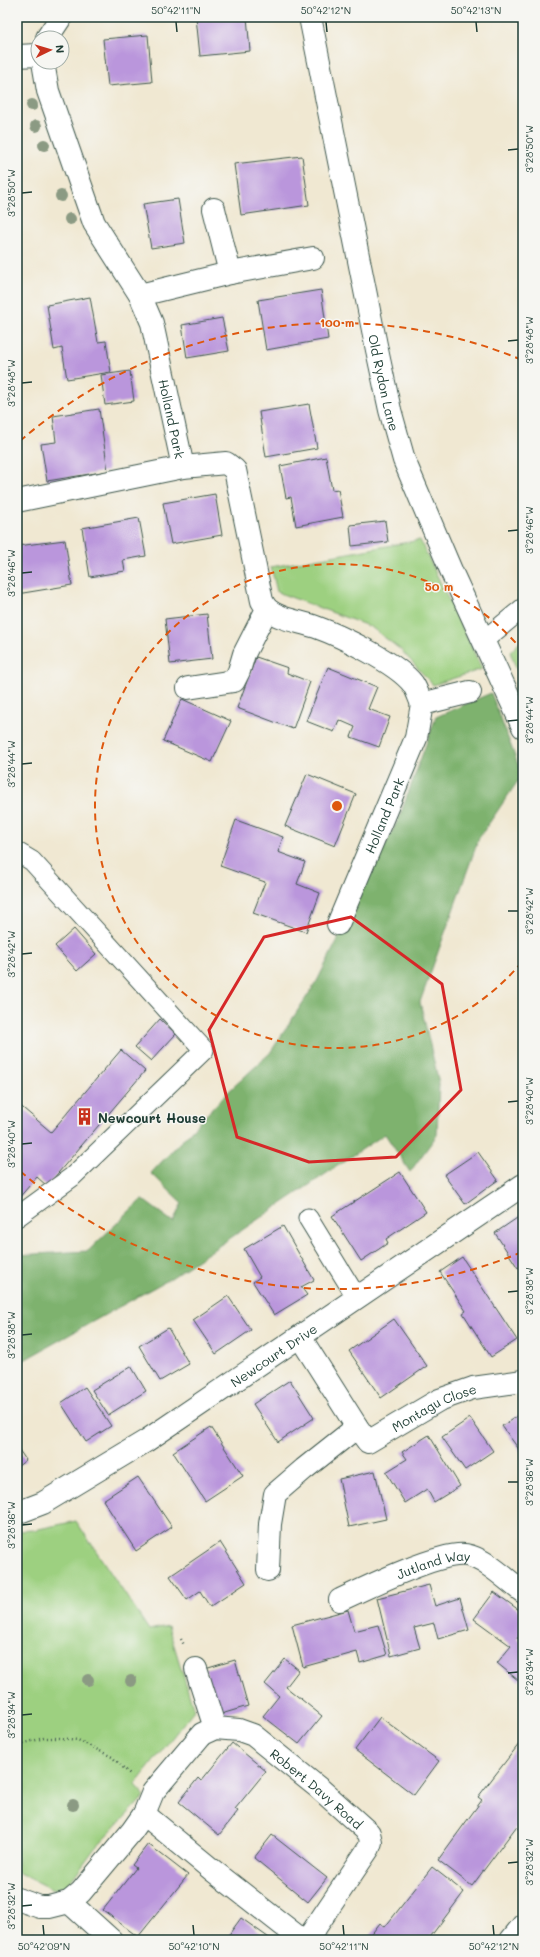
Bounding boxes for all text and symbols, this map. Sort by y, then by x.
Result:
text: 50°42'11"N [151,3,201,17]
text: 50°42'12"N [301,3,351,17]
text: 50°42'13"N [451,3,501,17]
north arrow [30,30,70,70]
text: N [53,44,68,54]
text: 3°28'50"W [522,125,536,173]
text: 3°28'50"W [4,169,18,217]
text: 100 m [320,314,354,330]
text: 3°28'48"W [522,316,536,364]
street label: Old Rydon Lane [366,333,404,433]
text: 3°28'48"W [4,359,18,407]
street label: Holland Park [156,377,189,460]
text: 3°28'46"W [522,506,536,554]
text: 3°28'46"W [4,549,18,597]
text: 50 m [425,578,453,594]
text: 3°28'44"W [522,696,536,744]
text: 3°28'44"W [4,740,18,788]
street label: Holland Park [360,775,407,856]
centre of rings [330,799,344,813]
text: 3°28'42"W [522,887,536,935]
text: 3°28'42"W [4,930,18,978]
text: 3°28'40"W [522,1077,536,1125]
building icon: Newcourt House [75,1107,95,1127]
place label: Newcourt House [98,1109,206,1126]
text: 3°28'40"W [4,1120,18,1168]
text: 3°28'38"W [522,1267,536,1315]
text: 3°28'38"W [4,1311,18,1359]
street label: Newcourt Drive [227,1319,320,1390]
street label: Montagu Close [388,1379,478,1435]
text: 3°28'36"W [522,1458,536,1506]
text: 3°28'36"W [4,1501,18,1549]
street label: Jutland Way [393,1546,473,1582]
text: 3°28'34"W [522,1648,536,1696]
text: 3°28'34"W [4,1691,18,1739]
street label: Robert Davy Road [267,1744,367,1832]
text: 3°28'32"W [522,1838,536,1886]
text: 3°28'32"W [4,1882,18,1930]
text: 50°42'09"N [18,1939,70,1953]
text: 50°42'10"N [168,1939,220,1953]
text: 50°42'11"N [319,1939,369,1953]
text: 50°42'12"N [469,1939,519,1953]

